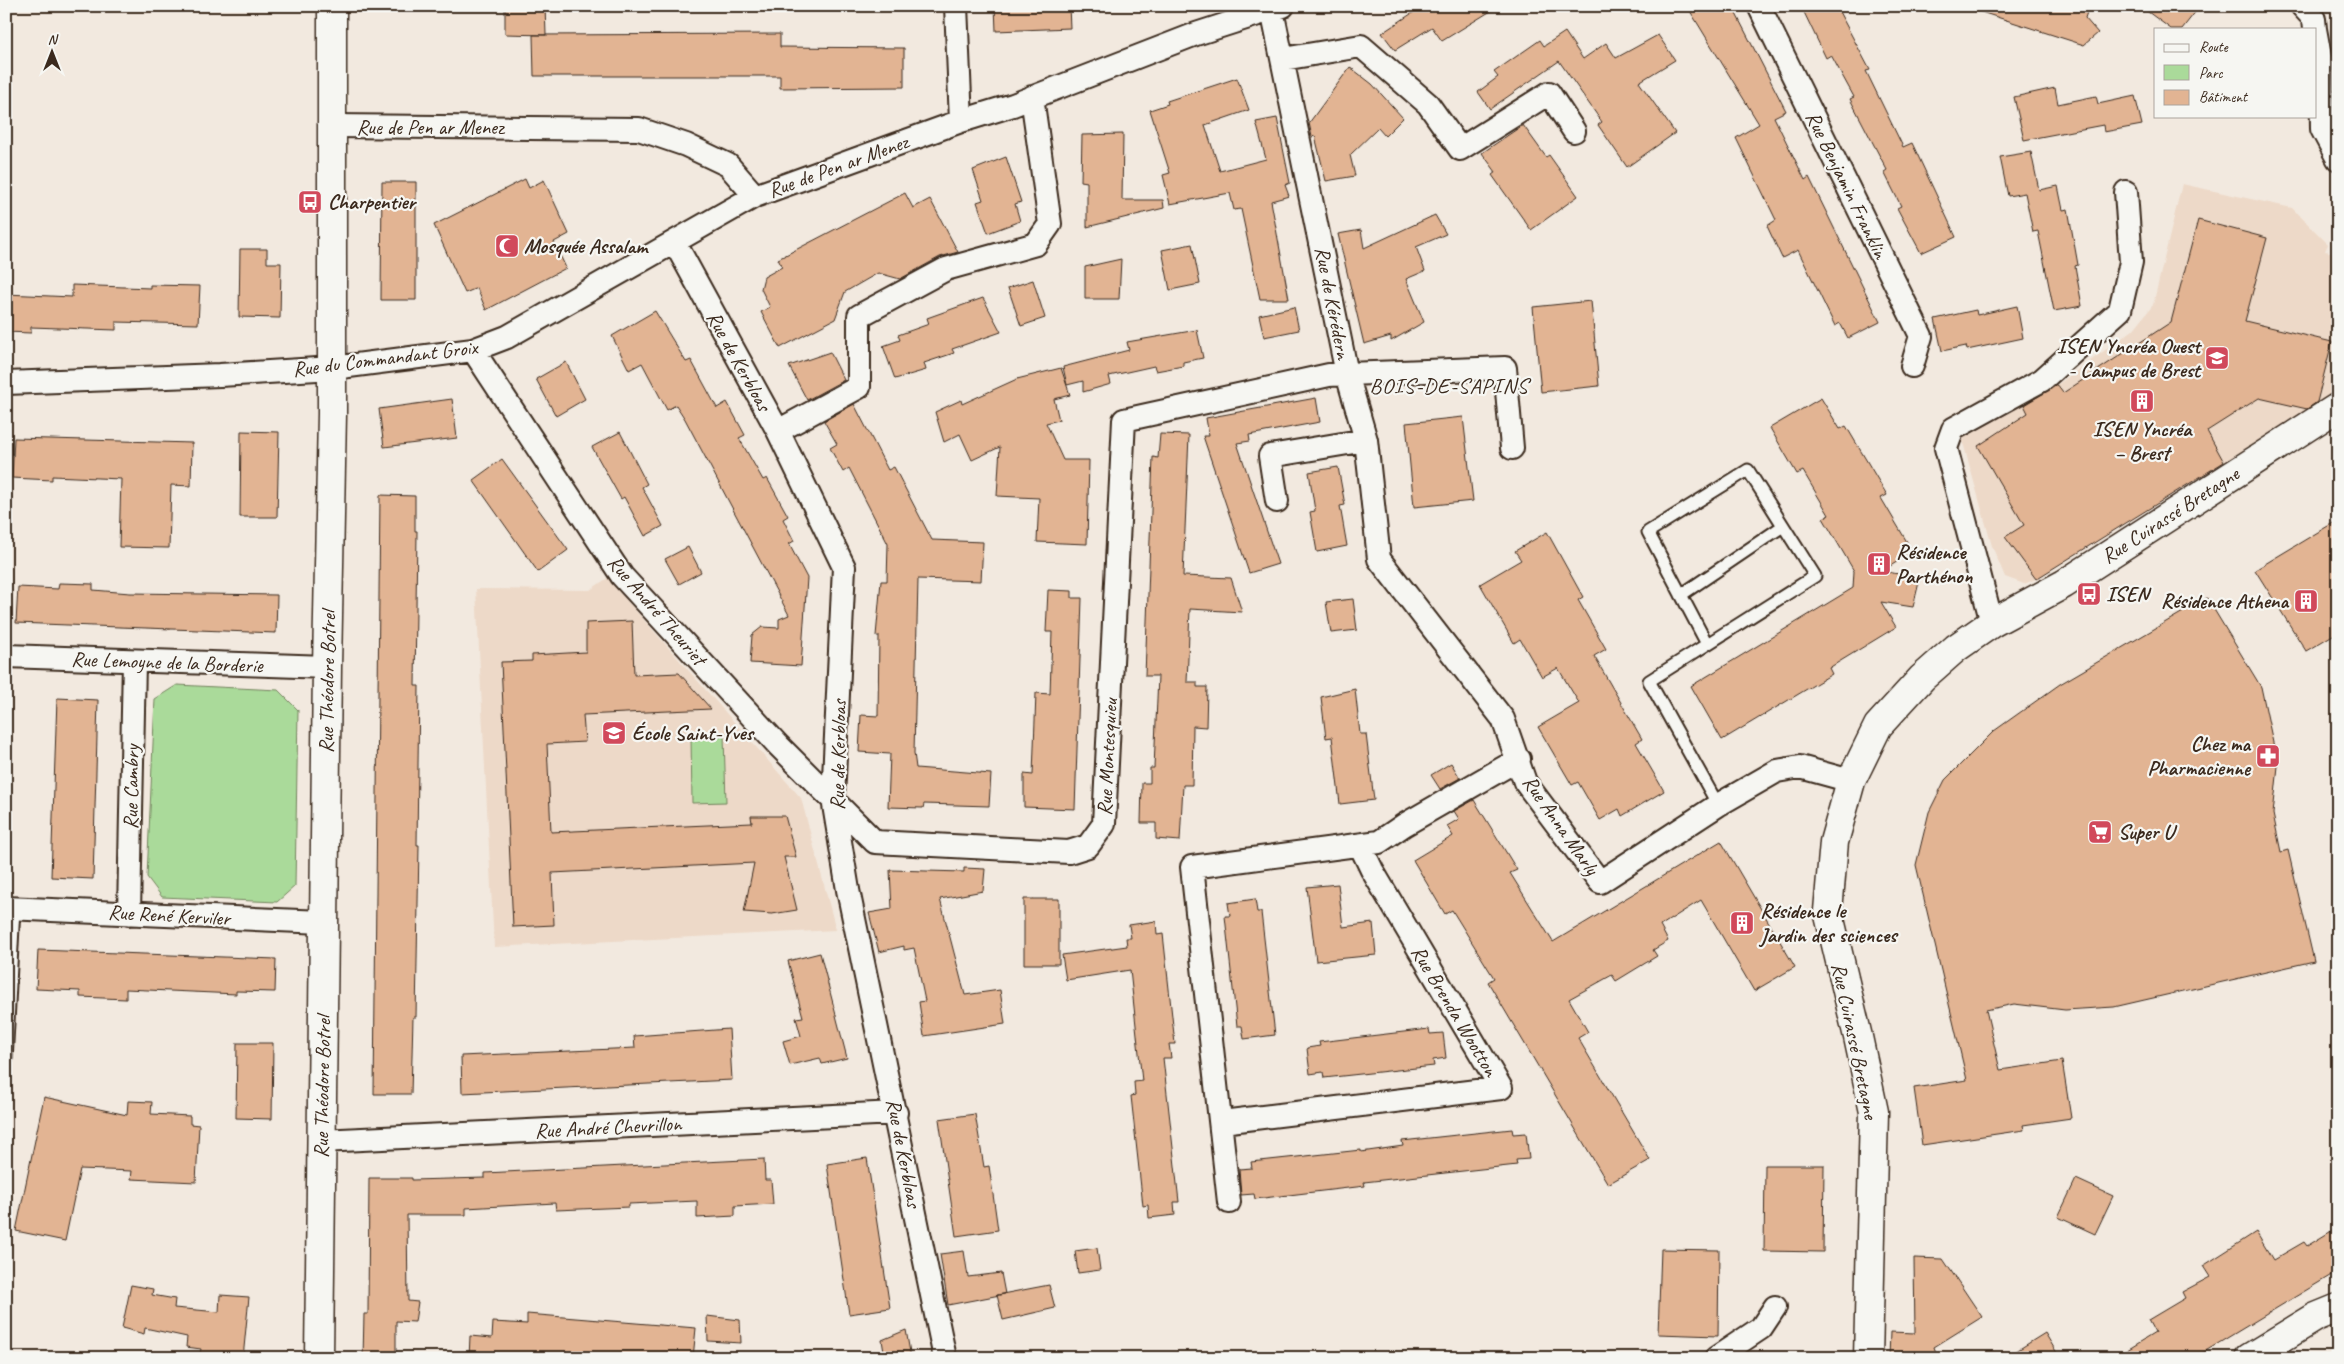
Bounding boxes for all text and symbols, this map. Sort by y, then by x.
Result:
north arrow [28,28,78,78]
legend [2154,28,2316,118]
text: N [48,31,59,48]
text: Route [2199,38,2229,57]
text: Parc [2199,64,2223,83]
text: Bâtiment [2199,88,2249,107]
street label: Rue Benjamin Franklin [1800,107,1895,264]
street label: Rue de Pen ar Menez [356,114,506,140]
street label: Rue de Pen ar Menez [764,128,914,203]
bus stop icon: Charpentier [297,189,323,215]
place label: Charpentier [328,189,418,215]
mosque icon: Mosquée Assalam [494,233,520,259]
place label: Mosquée Assalam [524,233,649,259]
street label: Rue de Kérédern [1309,244,1357,363]
street label: Rue de Kerbloas [701,306,778,417]
place label: ISEN Yncréa Ouest - Campus de Brest [2057,333,2203,383]
street label: Rue du Commandant Groix [291,334,481,382]
school or university icon: ISEN Yncréa Ouest - Campus de Brest [2204,345,2230,371]
district label: BOIS-DE-SAPINS [1370,372,1532,400]
building icon: ISEN Yncréa – Brest [2129,388,2155,414]
place label: ISEN Yncréa – Brest [2093,416,2193,466]
street label: Rue Cuirassé Bretagne [2096,460,2245,569]
place label: Résidence Parthénon [1896,539,1973,589]
street label: Rue André Theuriet [602,550,714,673]
building icon: Résidence Parthénon [1866,551,1892,577]
bus stop icon: ISEN [2076,581,2102,607]
place label: ISEN [2106,581,2152,607]
place label: Résidence Athena [2161,588,2289,614]
building icon: Résidence Athena [2293,588,2319,614]
street label: Rue Théodore Botrel [313,607,341,753]
street label: Rue Lemoyne de la Borderie [71,646,264,678]
street label: Rue Montesquieu [1091,696,1123,816]
street label: Rue de Kerbloas [824,698,852,810]
school or university icon: École Saint-Yves [601,720,627,746]
place label: École Saint-Yves [632,720,755,746]
place label: Chez ma Pharmacienne [2147,731,2252,781]
street label: Rue Cambry [117,743,145,830]
pharmacy icon: Chez ma Pharmacienne [2255,743,2281,769]
street label: Rue Anna Marly [1517,770,1606,881]
supermarket icon: Super U [2087,819,2113,845]
place label: Super U [2118,819,2178,845]
place label: Résidence le Jardin des sciences [1758,898,1899,948]
street label: Rue René Kerviler [108,899,233,931]
building icon: Résidence le Jardin des sciences [1729,910,1755,936]
street label: Rue Brenda Wootton [1406,941,1505,1083]
street label: Rue Cuirassé Bretagne [1826,961,1884,1122]
street label: Rue Théodore Botrel [308,1012,336,1158]
street label: Rue de Kerbloas [881,1096,928,1211]
street label: Rue André Chevrillon [534,1110,683,1144]

